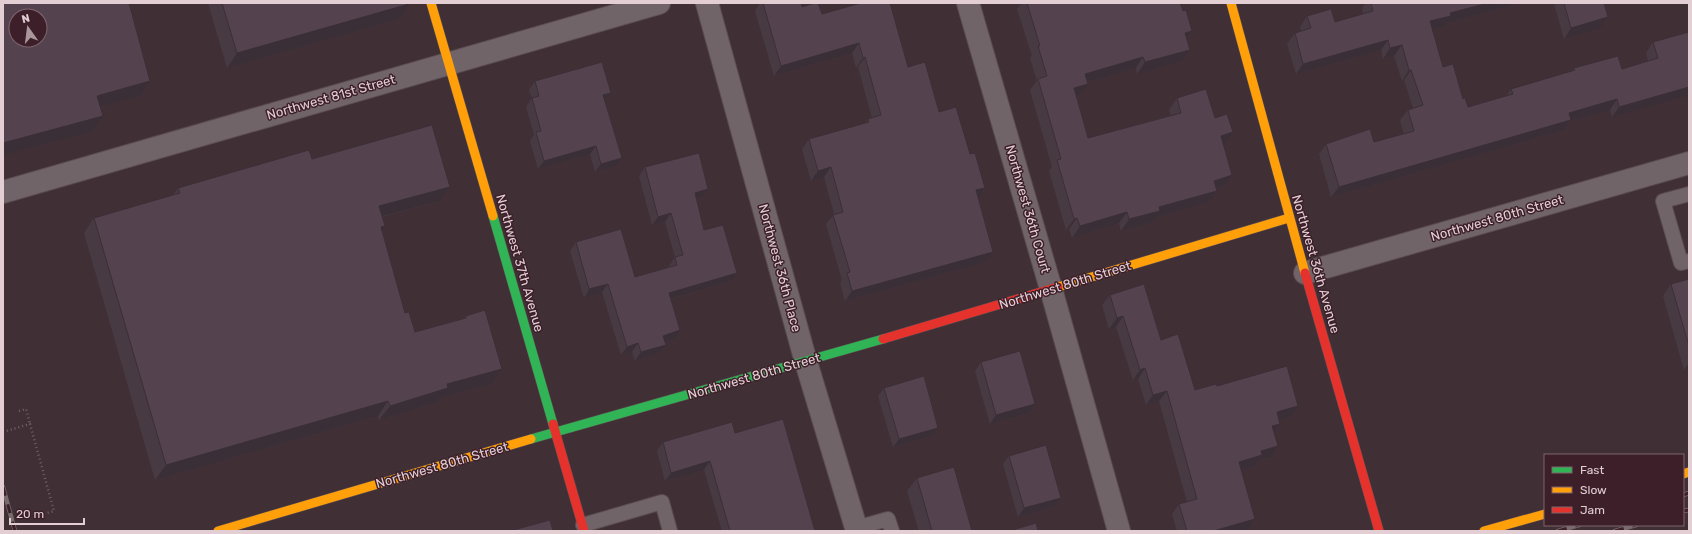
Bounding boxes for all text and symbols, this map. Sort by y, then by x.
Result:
north arrow [8,8,48,48]
text: N [20,11,31,26]
street label: Northwest 81st Street [265,71,397,123]
street label: Northwest 36th Court [1003,143,1053,275]
street label: Northwest 37th Avenue [493,192,547,334]
street label: Northwest 80th Street [1429,192,1565,244]
street label: Northwest 36th Avenue [1289,193,1343,335]
street label: Northwest 36th Place [756,202,804,334]
street label: Northwest 80th Street [997,258,1133,312]
street label: Northwest 80th Street [686,350,822,402]
street label: Northwest 80th Street [374,439,510,491]
legend [1544,454,1684,526]
text: Fast [1580,463,1604,477]
text: Slow [1580,483,1607,497]
scale bar [10,500,84,526]
text: Jam [1580,503,1605,517]
text: 20 m [16,507,44,521]

